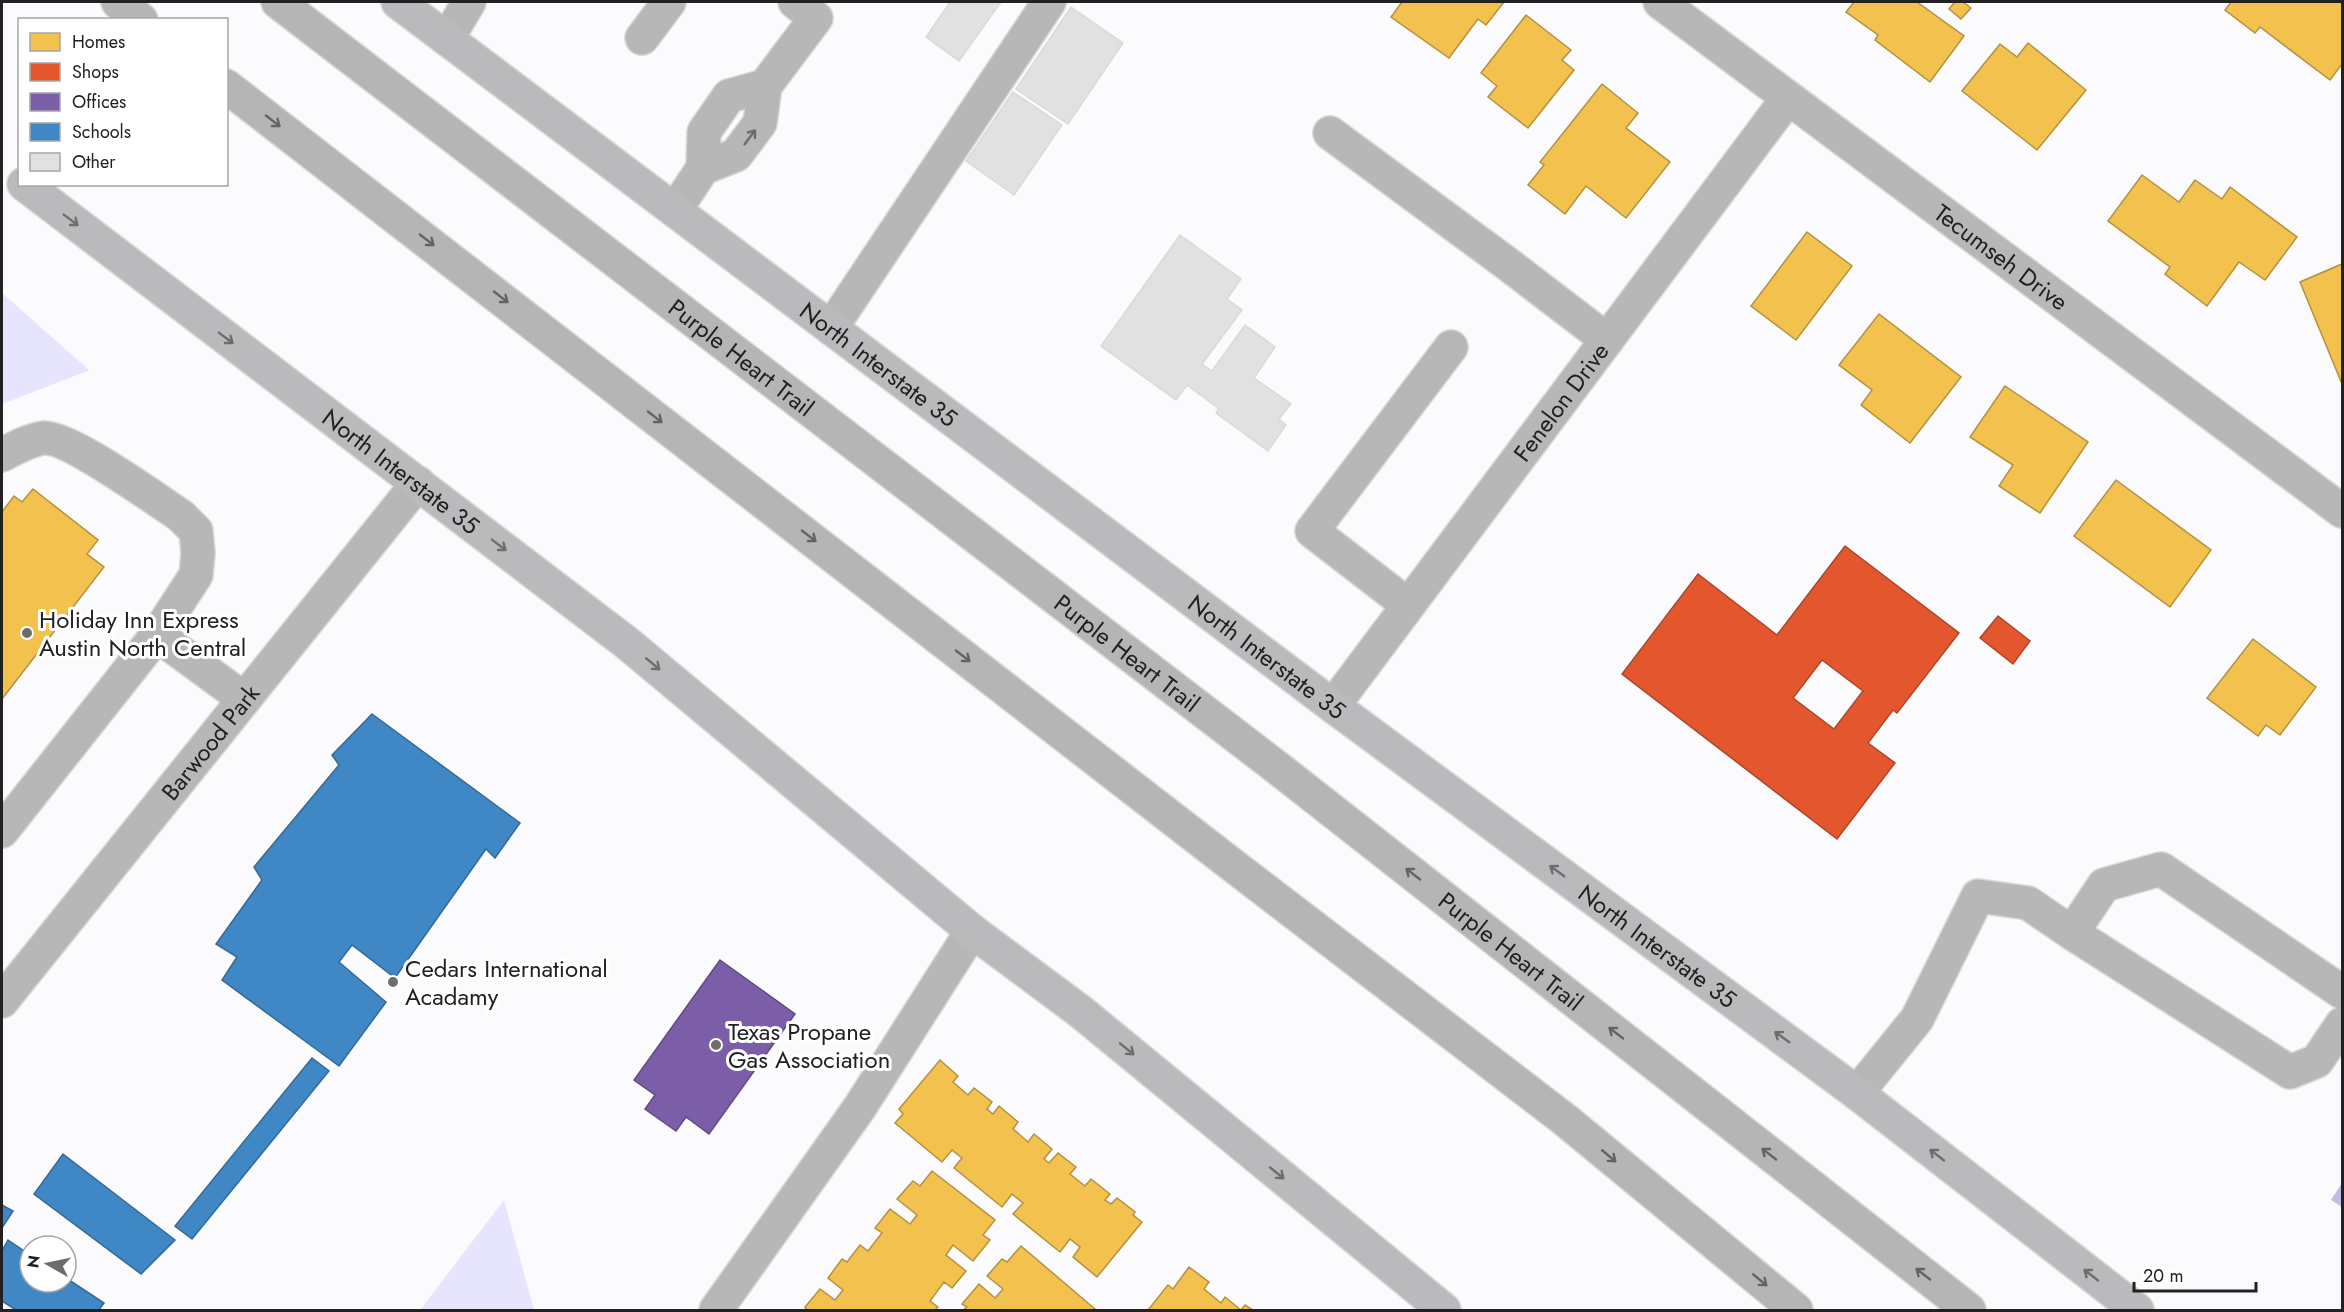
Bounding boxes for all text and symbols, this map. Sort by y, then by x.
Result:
legend [18,18,228,186]
text: Homes [72,29,125,55]
text: Shops [72,59,119,85]
text: Offices [72,89,126,115]
one-way arrow [264,115,280,128]
text: Schools [72,119,131,145]
one-way arrow [743,129,756,145]
text: Other [72,149,116,175]
street label: Tecumseh Drive [1927,195,2076,318]
one-way arrow [63,213,79,226]
one-way arrow [419,234,435,247]
street label: Purple Heart Trail [661,290,822,424]
one-way arrow [492,291,508,304]
street label: North Interstate 35 [793,293,965,435]
one-way arrow [218,331,234,344]
street label: Fenelon Drive [1505,335,1617,468]
street label: North Interstate 35 [315,400,487,542]
one-way arrow [646,410,662,423]
one-way arrow [800,530,816,543]
one-way arrow [490,538,506,551]
street label: North Interstate 35 [1181,585,1353,727]
street label: Purple Heart Trail [1047,586,1208,720]
place label: Holiday Inn Express Austin North Central [39,602,246,665]
marker: Holiday Inn Express Austin North Central [20,626,34,640]
one-way arrow [955,649,971,662]
one-way arrow [645,657,660,671]
street label: Barwood Park [152,676,268,808]
one-way arrow [1549,865,1565,878]
one-way arrow [1405,868,1421,881]
street label: North Interstate 35 [1571,875,1744,1016]
street label: Purple Heart Trail [1431,883,1591,1019]
place label: Cedars International Acadamy [405,951,608,1014]
marker: Cedars International Acadamy [386,975,400,989]
place label: Texas Propane Gas Association [728,1014,890,1077]
one-way arrow [1608,1027,1624,1040]
one-way arrow [1774,1031,1790,1043]
marker: Texas Propane Gas Association [709,1038,723,1052]
one-way arrow [1119,1042,1134,1056]
one-way arrow [1762,1147,1778,1160]
one-way arrow [1929,1148,1945,1161]
one-way arrow [1601,1150,1617,1163]
one-way arrow [1269,1166,1284,1180]
north arrow [18,1234,78,1294]
text: N [21,1254,46,1270]
scale bar [2134,1255,2256,1293]
text: 20 m [2143,1263,2183,1289]
one-way arrow [1915,1268,1931,1281]
one-way arrow [2083,1268,2099,1281]
one-way arrow [1751,1274,1767,1287]

